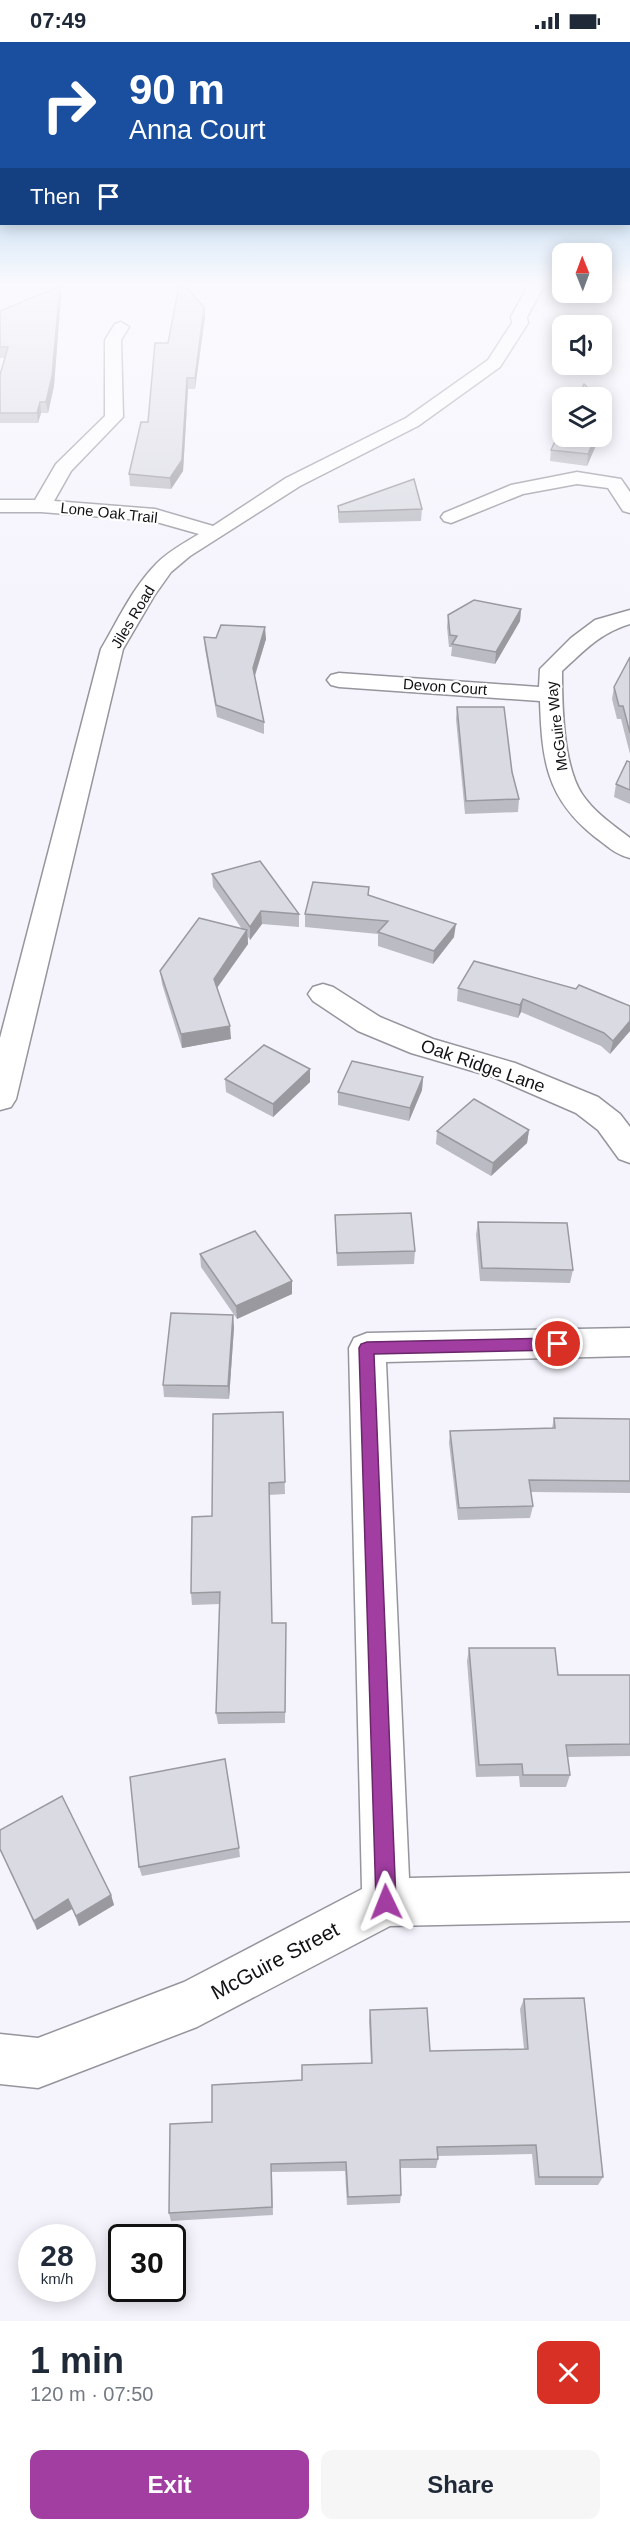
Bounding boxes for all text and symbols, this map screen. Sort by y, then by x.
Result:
text: 07:49 [30,8,86,33]
icon: right [30,66,108,144]
text: 90 m [129,66,225,113]
text: Anna Court [129,115,266,145]
icon: arrive [92,180,125,213]
text: Then [30,184,80,209]
north arrow [552,243,612,303]
map controls [552,243,612,447]
button: sound [552,315,612,375]
button: layers [552,387,612,447]
street label: Lone Oak Trail [60,499,158,526]
street label: Jiles Road [107,582,158,651]
street label: Devon Court [402,675,488,698]
street label: McGuire Way [543,680,570,772]
street label: Oak Ridge Lane [418,1035,548,1097]
pin [532,1318,583,1369]
icon: arrive [541,1327,574,1360]
position arrow [354,1870,418,1934]
street label: McGuire Street [207,1917,343,2004]
speed limit sign: 30 [108,2224,186,2302]
text: 28 [40,2239,74,2272]
text: km/h [41,2270,73,2287]
text: 1 min [30,2340,124,2381]
button: close [537,2341,600,2404]
text: 120 m · 07:50 [30,2383,153,2405]
button: Exit [30,2450,309,2519]
button: Share [321,2450,600,2519]

